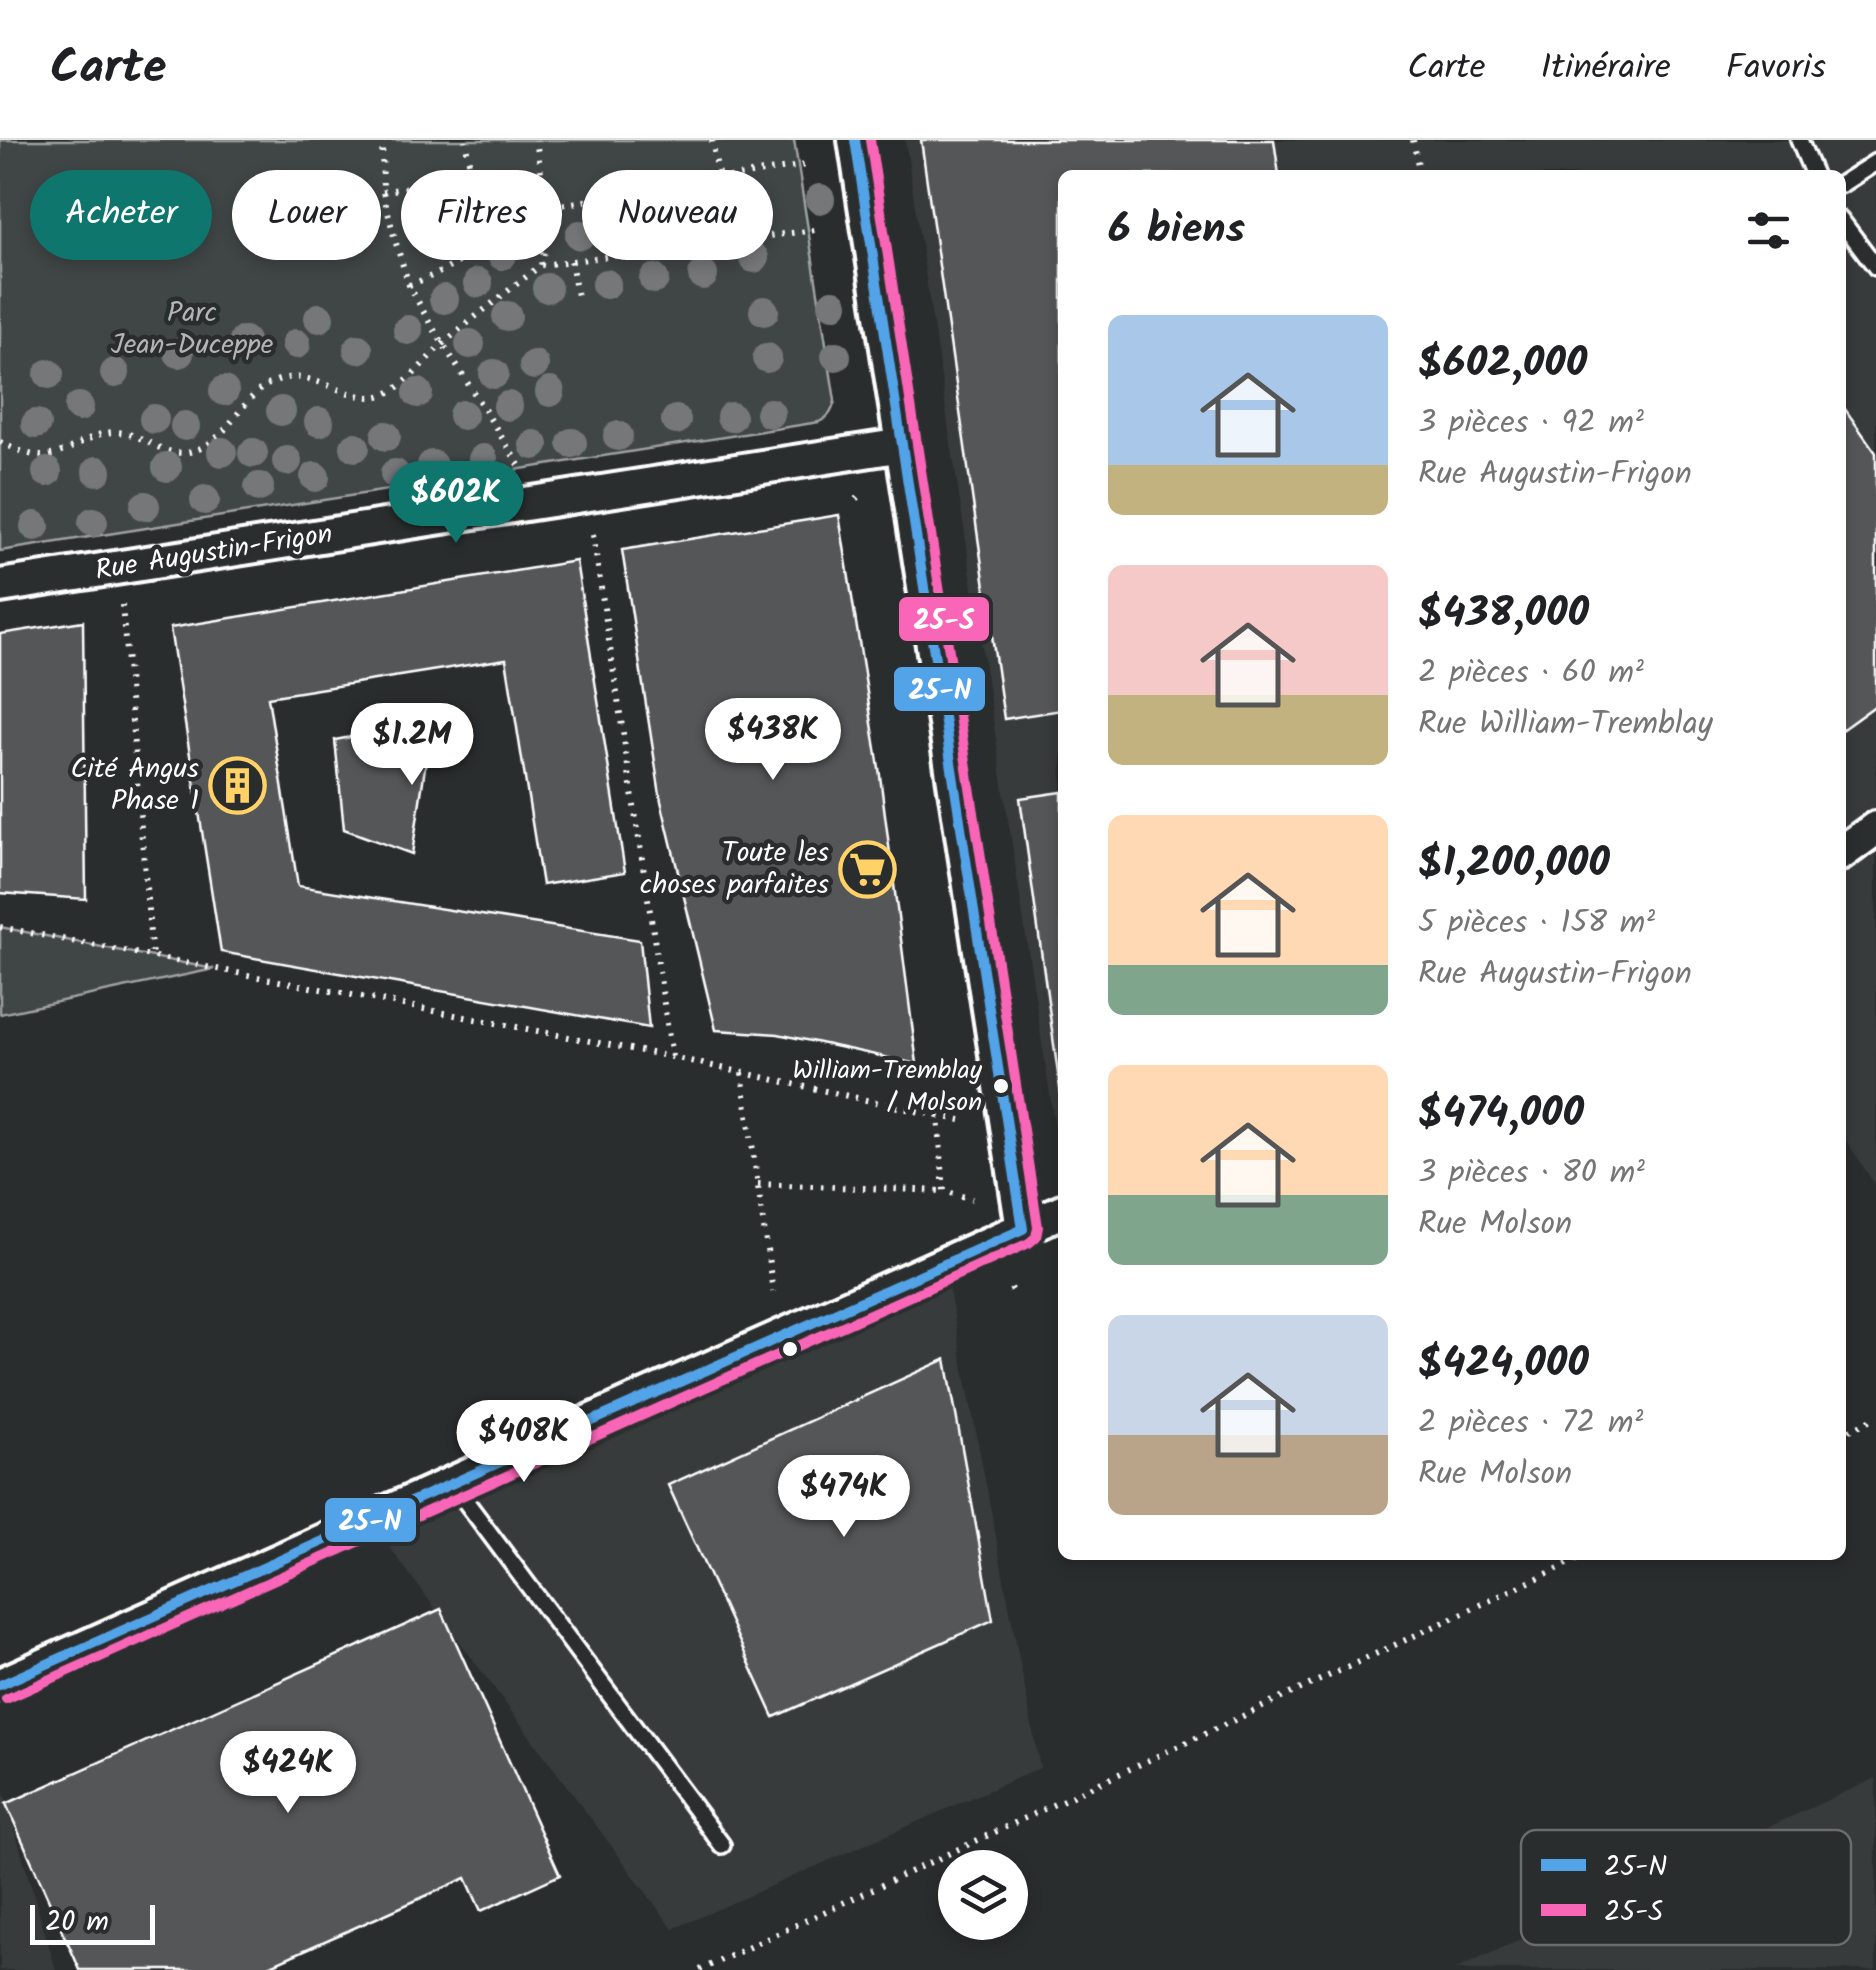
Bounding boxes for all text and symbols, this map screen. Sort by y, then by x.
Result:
text: Carte [50,31,167,107]
text: Carte [1407,41,1485,97]
text: Itinéraire [1540,41,1671,97]
text: Favoris [1726,41,1826,97]
chip: Acheter [30,170,212,260]
chip: Louer [232,170,381,260]
chip: Filtres [401,170,562,260]
chip: Nouveau [582,170,773,260]
text: 6 biens [1108,197,1245,264]
icon: filters [1741,203,1796,258]
park label: Parc Jean-Duceppe [111,291,274,368]
text: $602,000 [1418,331,1587,398]
icon: home [1188,355,1308,475]
text: 3 pièces · 92 m² [1418,398,1644,449]
text: Rue Augustin-Frigon [1418,449,1692,500]
pin: $602K [386,461,526,546]
text: $602K [411,468,501,519]
street label: Rue Augustin-Frigon [92,512,336,594]
text: $438,000 [1418,581,1589,648]
line badge: 25-S [897,595,991,643]
text: 25-S [914,599,975,644]
icon: home [1188,605,1308,725]
text: 2 pièces · 60 m² [1418,648,1644,699]
line badge: 25-N [892,665,987,713]
text: 25-N [908,669,972,714]
pin: $438K [703,698,843,783]
text: Rue William-Tremblay [1418,699,1713,750]
pin: $1.2M [342,703,482,788]
text: $438K [727,705,819,756]
text: $1.2M [372,710,452,761]
place label: Cité Angus Phase 1 [71,747,199,824]
building icon: Cité Angus Phase 1 [208,755,268,815]
place label: Toute les choses parfaites [640,831,829,908]
text: $1,200,000 [1418,831,1610,898]
supermarket icon: Toute les choses parfaites [838,839,898,899]
icon: home [1188,855,1308,975]
text: 5 pièces · 158 m² [1418,898,1655,949]
text: Rue Augustin-Frigon [1418,949,1692,1000]
place label: William-Tremblay / Molson [792,1050,983,1124]
marker: William-Tremblay / Molson [991,1076,1011,1096]
text: $474,000 [1418,1081,1584,1148]
icon: home [1188,1105,1308,1225]
text: 3 pièces · 80 m² [1418,1148,1645,1199]
text: Rue Molson [1418,1199,1572,1250]
text: $424,000 [1418,1331,1589,1398]
unlabelled marker [780,1339,800,1359]
icon: home [1188,1355,1308,1475]
text: 2 pièces · 72 m² [1418,1398,1643,1449]
pin: $408K [454,1400,594,1485]
text: $408K [479,1407,569,1458]
text: Rue Molson [1418,1449,1572,1500]
pin: $474K [774,1455,914,1540]
text: $474K [800,1462,888,1513]
line badge: 25-N [323,1496,418,1544]
text: 25-N [338,1500,402,1545]
pin: $424K [218,1731,358,1816]
text: $424K [242,1738,334,1789]
legend [1521,1830,1851,1945]
text: 25-N [1604,1845,1667,1890]
map controls [938,1850,1028,1940]
button: layers [938,1850,1028,1940]
text: 25-S [1604,1890,1663,1935]
scale bar [30,1900,155,1944]
text: 20 m [45,1900,109,1945]

